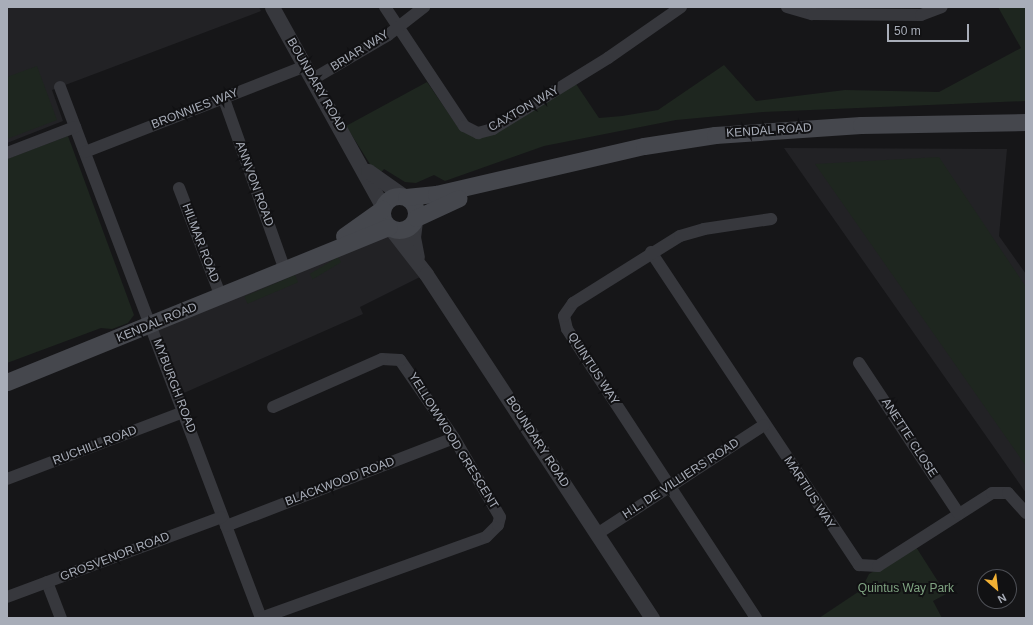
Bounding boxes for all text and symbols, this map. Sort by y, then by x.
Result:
scale bar [889,16,971,42]
text: 50 m [894,24,921,38]
street label: BRIAR WAY [328,27,392,75]
street label: BOUNDARY ROAD [283,36,349,134]
street label: CAXTON WAY [486,83,562,135]
street label: BRONNIES WAY [149,86,241,132]
street label: KENDAL ROAD [726,121,812,141]
street label: ANNVON ROAD [232,140,276,228]
street label: HILMAR ROAD [178,202,222,284]
street label: KENDAL ROAD [114,300,200,346]
street label: QUINTUS WAY [564,330,622,408]
street label: MYBURGH ROAD [149,337,199,435]
street label: YELLOWWOOD CRESCENT [405,370,501,512]
street label: BOUNDARY ROAD [502,394,572,490]
street label: ANETTE CLOSE [878,396,940,480]
street label: RUCHILL ROAD [51,423,139,469]
street label: H.L. DE VILLIERS ROAD [620,436,742,522]
street label: BLACKWOOD ROAD [283,454,397,510]
street label: MARTIUS WAY [780,454,838,532]
street label: GROSVENOR ROAD [58,529,172,585]
north arrow [977,569,1017,609]
park label: Quintus Way Park [858,582,954,596]
text: N [996,592,1008,606]

